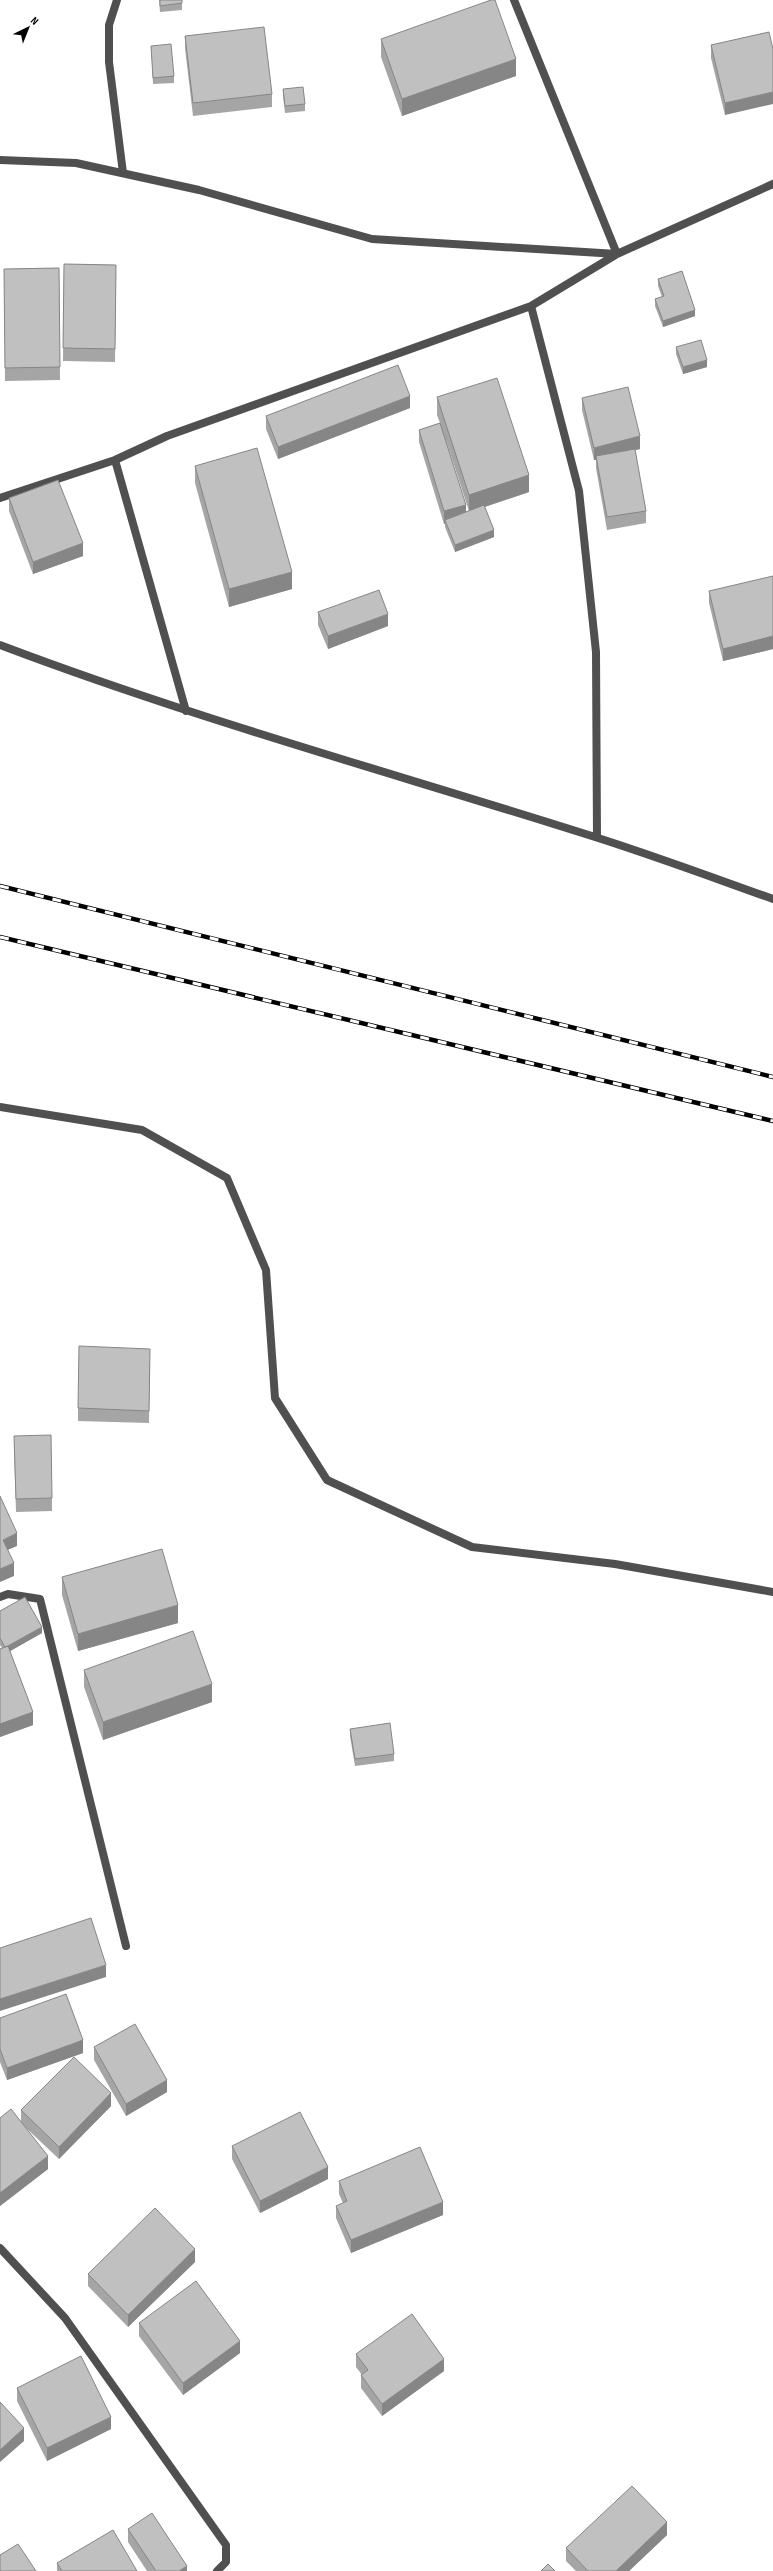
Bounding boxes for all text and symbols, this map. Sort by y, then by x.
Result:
north arrow [8,8,48,48]
text: N [28,14,41,28]

